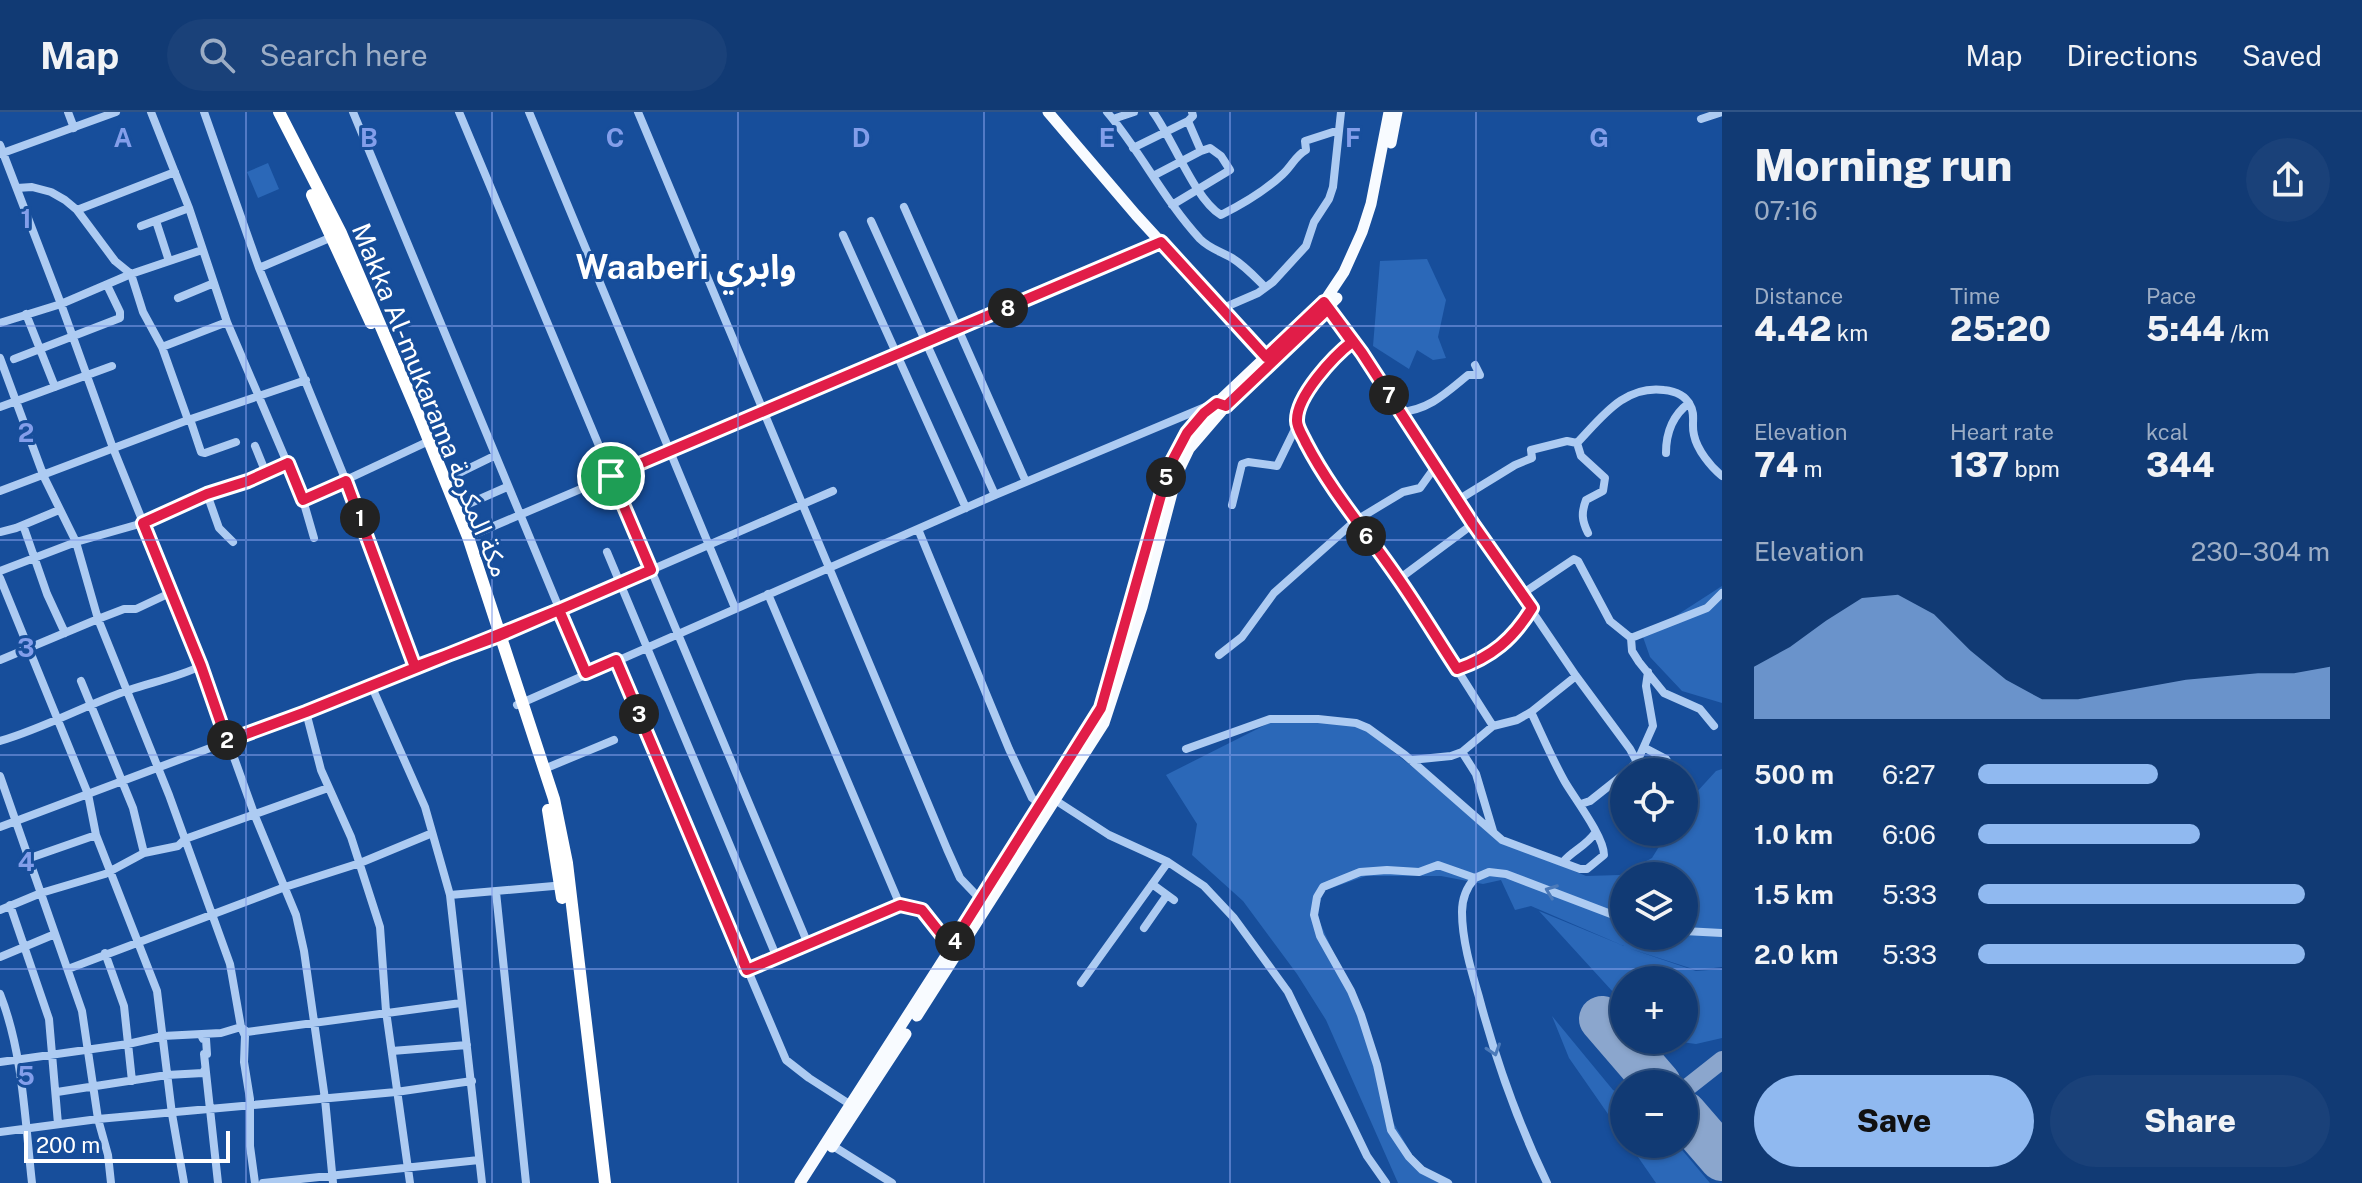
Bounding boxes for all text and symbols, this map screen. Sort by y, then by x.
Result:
search box [167,19,727,91]
text: Map [40,33,119,78]
icon: search [195,33,239,77]
text: Search here [259,37,428,73]
text: Map [1966,39,2022,72]
text: Directions [2066,39,2198,72]
text: Saved [2242,39,2322,72]
text: A [114,122,133,153]
text: B [360,122,378,153]
text: C [606,122,624,153]
text: D [852,122,870,153]
text: E [1099,122,1115,153]
text: F [1345,122,1361,153]
text: G [1589,122,1609,153]
button: share [2246,138,2330,222]
text: Morning run [1754,139,2012,191]
text: 07:16 [1754,195,1818,226]
text: 1 [20,203,32,234]
street label: Makka Al-mukarama مكة المكرمة [346,219,516,581]
district label: Waaberi وابري [576,247,796,295]
text: Distance [1754,283,1843,309]
text: Time [1950,283,2000,309]
text: Pace [2146,283,2196,309]
pin: 8 [988,288,1028,328]
text: 8 [1001,295,1015,321]
text: 4.42 [1754,309,1831,349]
text: 25:20 [1950,309,2051,349]
text: 5:44 [2146,309,2225,349]
text: km [1831,320,1868,346]
text: /km [2225,320,2269,346]
pin: 7 [1369,375,1409,415]
text: 7 [1382,382,1396,408]
text: 2 [18,417,34,448]
text: Elevation [1754,419,1847,445]
text: Heart rate [1950,419,2054,445]
text: kcal [2146,419,2188,445]
pin [577,442,645,510]
text: 74 [1754,445,1798,485]
text: 137 [1950,445,2009,485]
text: 344 [2146,445,2215,485]
icon: arrive [589,454,633,498]
text: m [1798,456,1823,482]
text: bpm [2009,456,2060,482]
pin: 5 [1146,457,1186,497]
text: 5 [1159,464,1173,490]
pin: 1 [340,498,380,538]
text: 1 [355,505,365,531]
pin: 6 [1346,516,1386,556]
text: 6 [1359,523,1373,549]
text: Elevation [1754,536,1864,567]
text: 230–304 m [2191,536,2330,567]
text: 3 [17,632,35,663]
pin: 3 [619,694,659,734]
text: 3 [632,701,646,727]
pin: 2 [207,720,247,760]
text: 2 [220,727,234,753]
map controls [1610,758,1698,1158]
button: locate [1610,758,1698,846]
text: 500 m [1754,759,1834,790]
text: 6:27 [1882,759,1936,790]
text: 1.0 km [1754,819,1833,850]
text: 6:06 [1882,819,1936,850]
text: 4 [17,846,35,877]
button: layers [1610,862,1698,950]
text: 1.5 km [1754,879,1834,910]
text: 5:33 [1882,879,1937,910]
one-way arrow [1545,884,1559,901]
pin: 4 [935,921,975,961]
text: 4 [948,928,962,954]
text: 2.0 km [1754,939,1839,970]
text: 5:33 [1882,939,1937,970]
button: + [1610,966,1698,1054]
one-way arrow [1484,1042,1500,1056]
text: 5 [17,1060,35,1091]
button: − [1610,1070,1698,1158]
button: Save [1754,1075,2034,1167]
button: Share [2050,1075,2330,1167]
scale bar [24,1127,230,1163]
text: 200 m [36,1132,100,1158]

